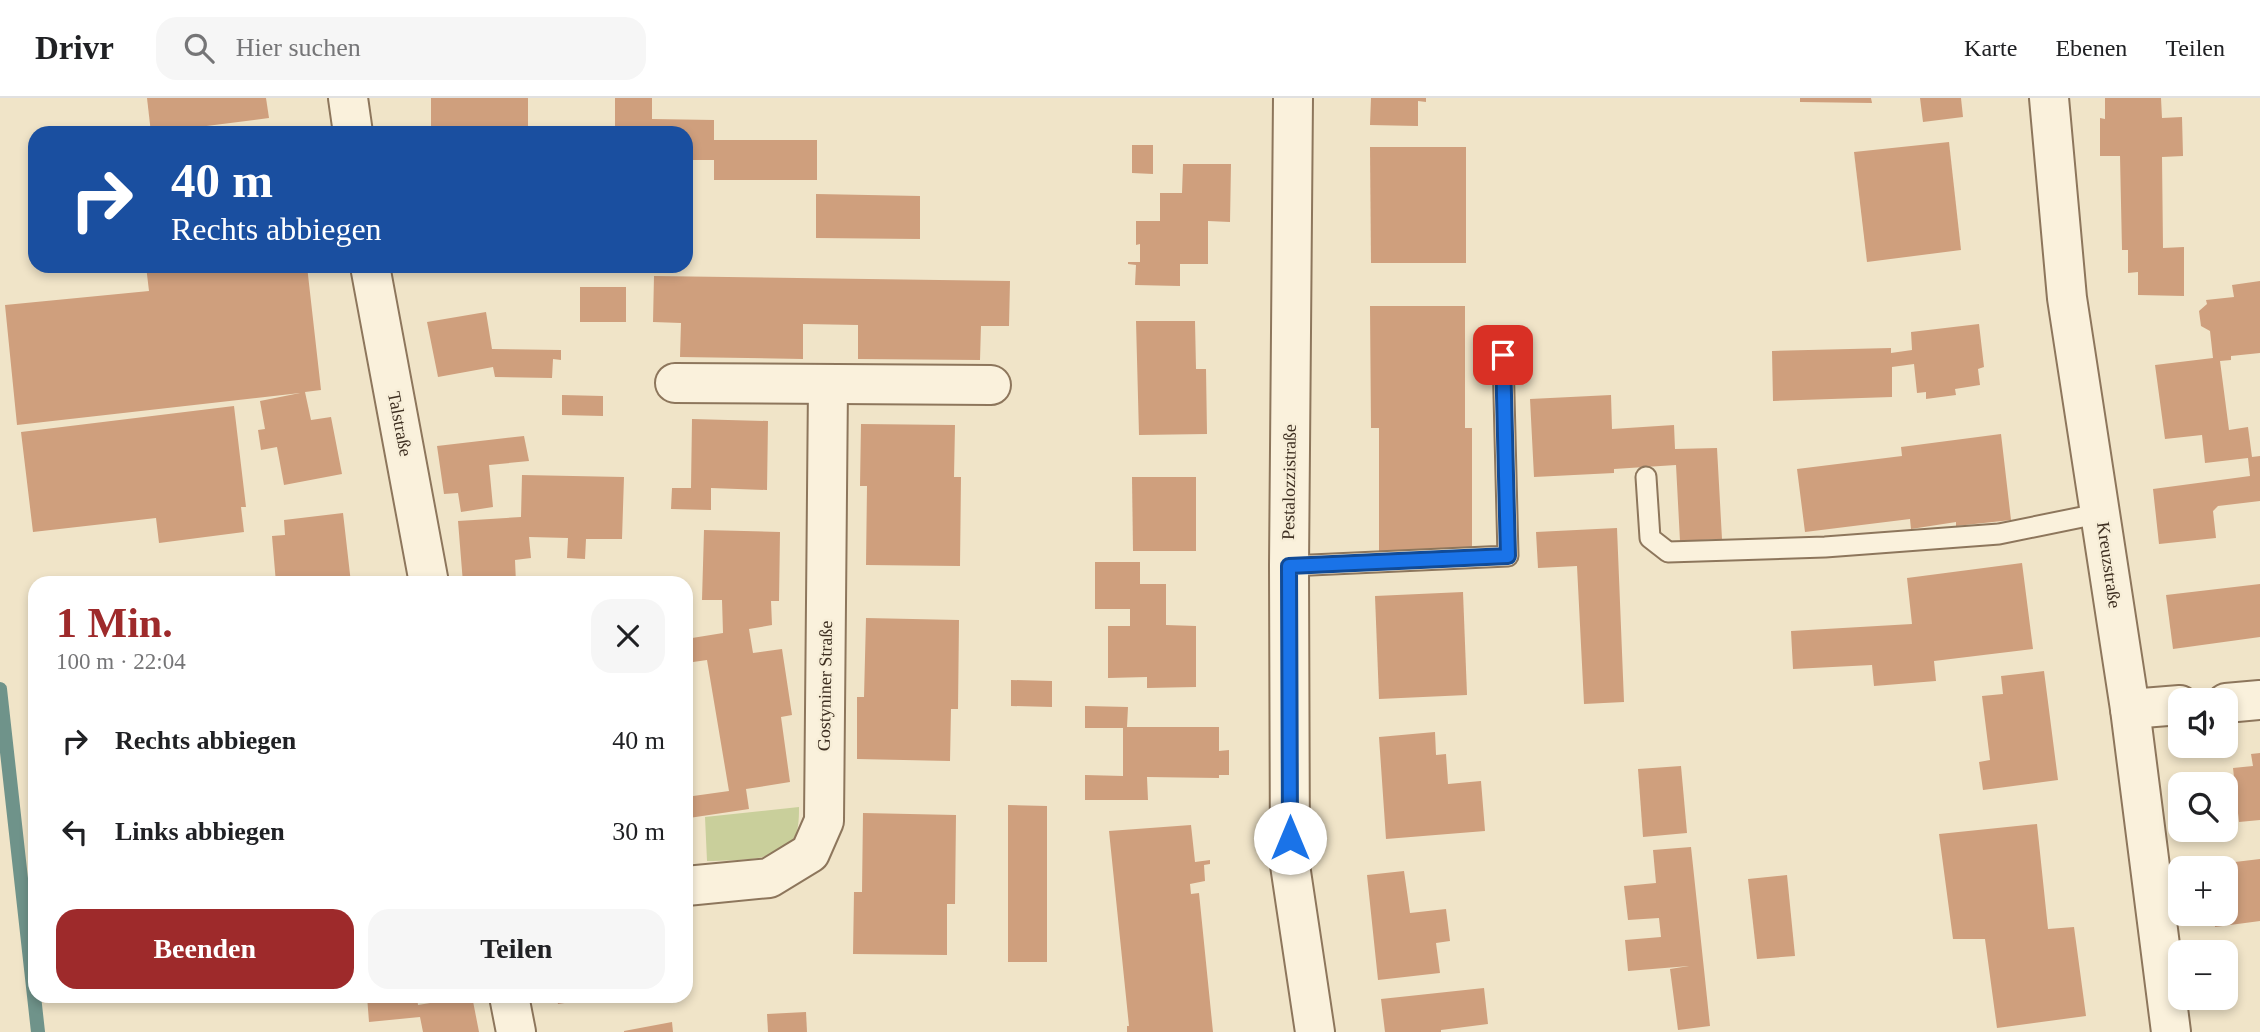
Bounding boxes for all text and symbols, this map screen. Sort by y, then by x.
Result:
search box [156,17,646,80]
icon: search [180,29,218,67]
text: Drivr [35,30,114,66]
text: Hier suchen [236,33,361,62]
text: Karte [1964,35,2017,61]
text: Ebenen [2055,35,2127,61]
text: Teilen [2165,35,2225,61]
text: 40 m [171,153,273,208]
icon: right [56,154,147,245]
text: Rechts abbiegen [171,211,382,247]
pin [1473,325,1533,385]
icon: arrive [1484,336,1522,374]
street label: Talstraße [384,390,416,458]
street label: Pestalozzistraße [1278,424,1300,540]
street label: Kreuzstraße [2093,521,2125,609]
button: close [591,599,665,673]
text: 1 Min. [56,600,173,646]
street label: Gostyniner Straße [814,621,836,751]
text: 100 m · 22:04 [56,649,186,674]
map controls [2168,688,2238,1010]
button: sound [2168,688,2238,758]
icon: right [56,722,94,760]
text: Rechts abbiegen [115,726,296,755]
text: 40 m [612,726,665,755]
button: search [2168,772,2238,842]
position arrow [1253,801,1327,875]
icon: left [56,813,94,851]
text: Links abbiegen [115,817,285,846]
text: 30 m [612,817,665,846]
button: + [2168,856,2238,926]
button: Beenden [56,909,354,989]
button: Teilen [368,909,665,989]
button: − [2168,940,2238,1010]

